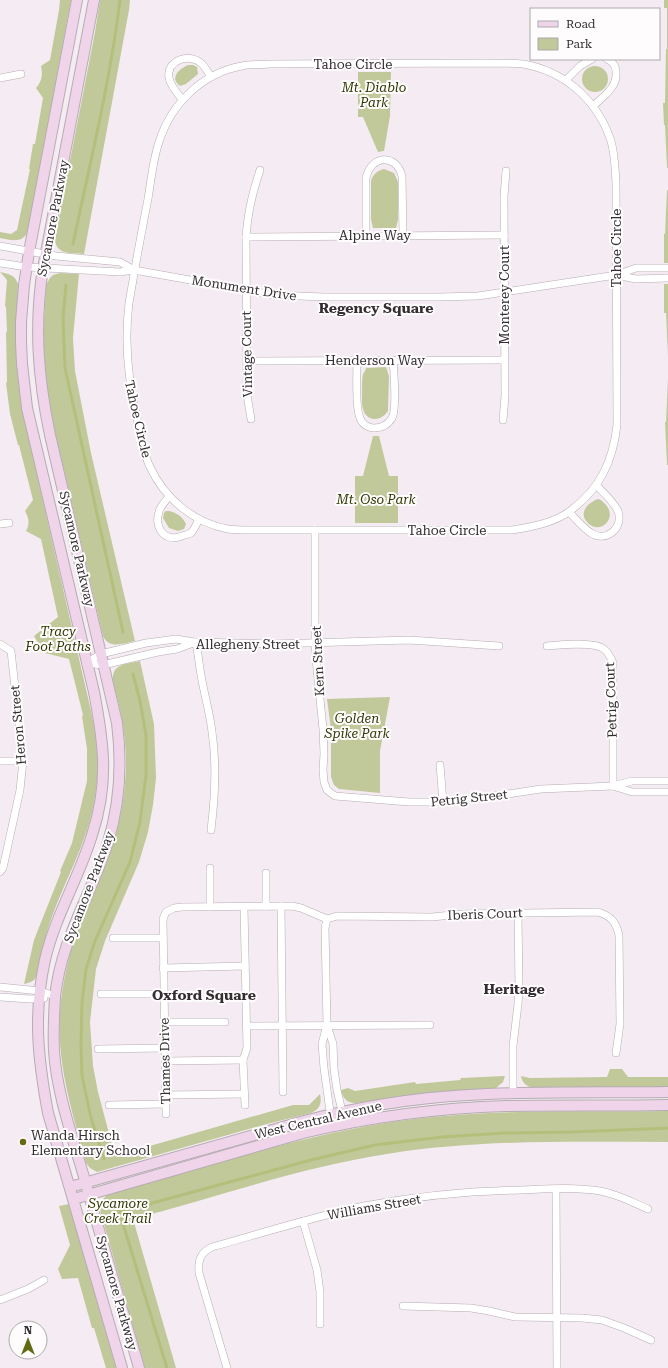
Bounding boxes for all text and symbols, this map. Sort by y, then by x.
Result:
legend [530,8,660,60]
text: Road [566,17,596,31]
text: Park [566,37,593,51]
street label: Tahoe Circle [314,57,392,72]
park label: Mt. Diablo Park [341,80,406,110]
street label: Sycamore Parkway [34,158,72,278]
street label: Tahoe Circle [609,209,624,287]
street label: Alpine Way [339,228,411,243]
street label: Monterey Court [497,245,512,345]
street label: Monument Drive [190,272,298,304]
district label: Regency Square [319,300,433,316]
street label: Vintage Court [239,310,255,398]
street label: Henderson Way [325,353,425,368]
street label: Tahoe Circle [122,379,154,459]
street label: Sycamore Parkway [56,490,98,609]
park label: Mt. Oso Park [336,492,416,507]
street label: Tahoe Circle [408,523,486,538]
park label: Tracy Foot Paths [24,624,91,654]
street label: Kern Street [309,625,327,697]
street label: Allegheny Street [196,637,300,652]
street label: Petrig Court [602,662,620,738]
street label: Heron Street [7,684,29,766]
park label: Golden Spike Park [324,711,390,741]
street label: Petrig Street [430,786,508,810]
street label: Sycamore Parkway [61,829,117,945]
street label: Iberis Court [447,905,523,923]
district label: Heritage [483,981,545,997]
district label: Oxford Square [152,987,256,1003]
street label: Thames Drive [157,1018,173,1104]
street label: West Central Avenue [253,1098,383,1142]
place label: Wanda Hirsch Elementary School [31,1128,150,1158]
marker: Wanda Hirsch Elementary School [18,1137,28,1147]
street label: Williams Street [326,1191,422,1223]
park label: Sycamore Creek Trail [84,1196,152,1226]
street label: Sycamore Parkway [93,1234,141,1352]
north arrow [8,1320,48,1360]
text: N [24,1324,33,1337]

